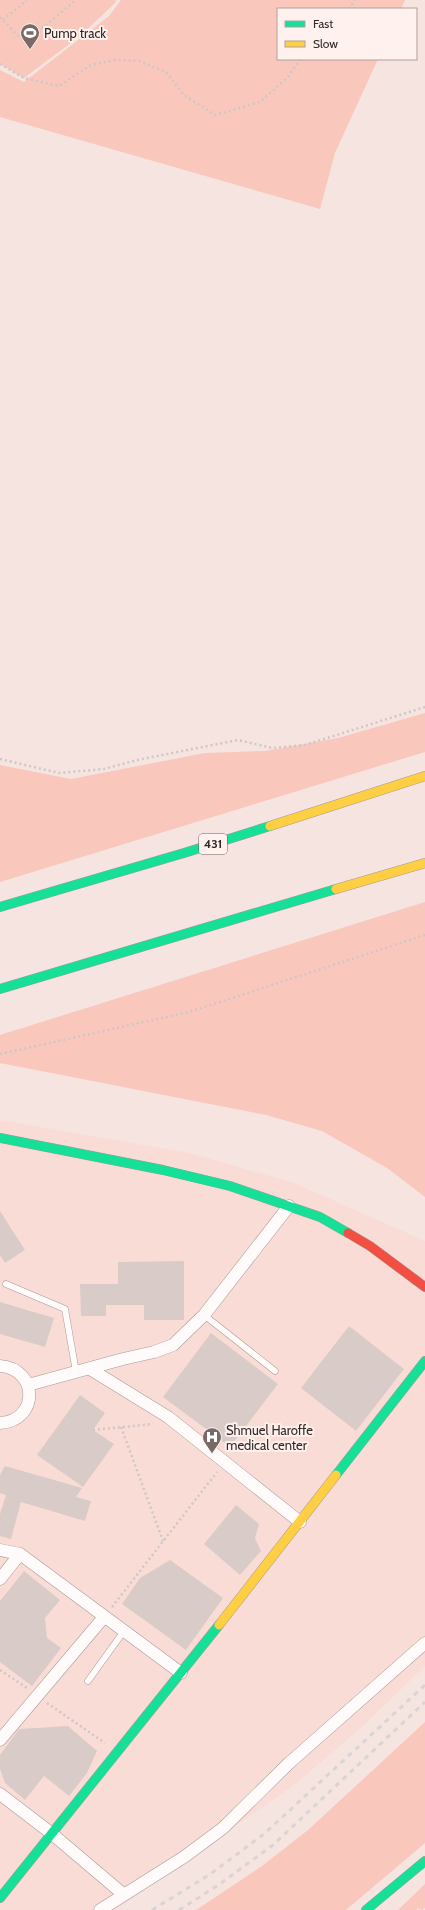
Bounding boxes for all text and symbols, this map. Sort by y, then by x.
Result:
legend [277,8,417,60]
text: Fast [313,16,333,31]
sports icon: Pump track [19,22,41,50]
place label: Pump track [44,25,106,41]
text: Slow [313,36,338,51]
road number: 431 [199,834,227,854]
place label: Shmuel Haroffe medical center [226,1422,313,1453]
hospital icon: Shmuel Haroffe medical center [201,1426,223,1454]

